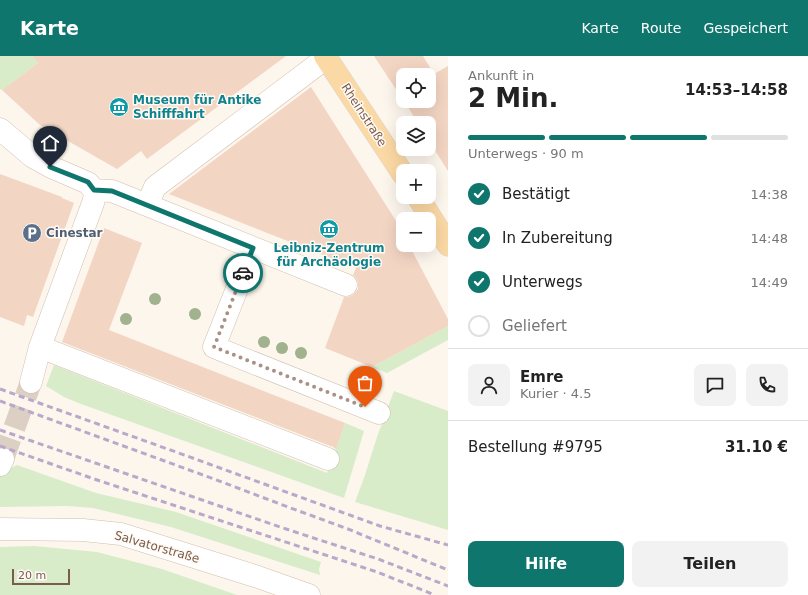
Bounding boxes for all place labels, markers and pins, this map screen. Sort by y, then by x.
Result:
place label: Museum für Antike Schifffahrt [133,93,261,121]
museum icon: Museum für Antike Schifffahrt [108,96,130,118]
pin [33,126,67,167]
museum icon: Leibniz-Zentrum für Archäologie [318,218,340,240]
parking icon: Cinestar [21,222,43,244]
place label: Cinestar [46,226,103,240]
place label: Leibniz-Zentrum für Archäologie [273,241,385,269]
pin [348,366,382,407]

